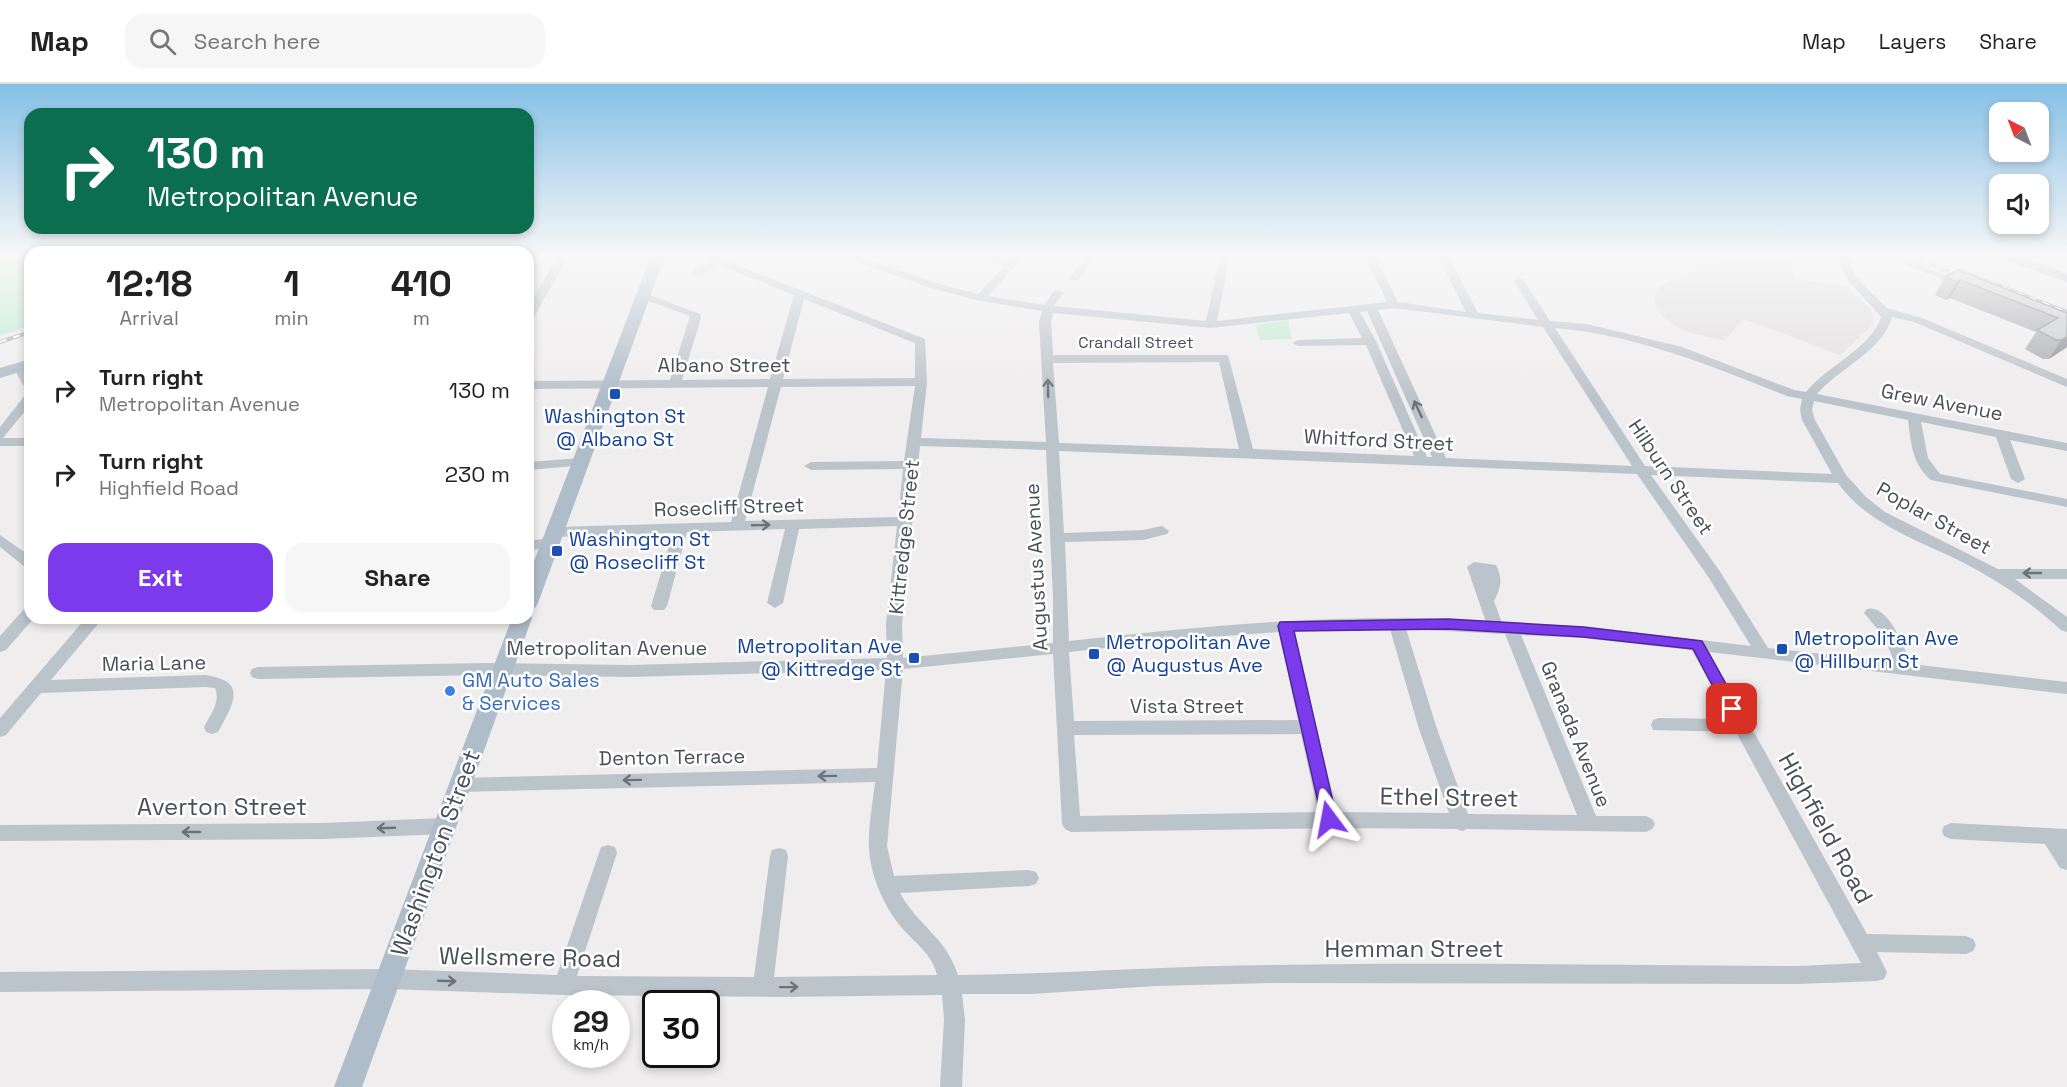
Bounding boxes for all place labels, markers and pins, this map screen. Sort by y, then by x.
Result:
marker: Washington St @ Albano St [608,387,622,401]
place label: Washington St @ Albano St [544,403,686,452]
place label: Washington St @ Rosecliff St [569,526,711,575]
marker: Washington St @ Rosecliff St [550,544,564,558]
place label: Metropolitan Ave @ Hillburn St [1794,625,1959,674]
place label: Metropolitan Ave @ Augustus Ave [1106,629,1271,678]
place label: Metropolitan Ave @ Kittredge St [737,633,902,682]
marker: Metropolitan Ave @ Hillburn St [1775,642,1789,656]
marker: Metropolitan Ave @ Augustus Ave [1087,647,1101,661]
marker: Metropolitan Ave @ Kittredge St [907,651,921,665]
place label: GM Auto Sales & Services [462,667,600,716]
pin [1706,683,1757,734]
marker: GM Auto Sales & Services [443,684,457,698]

